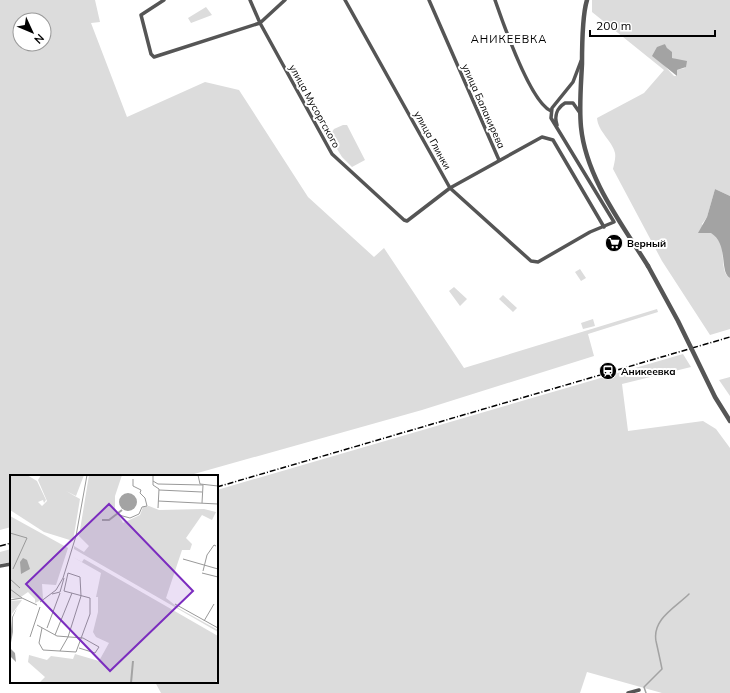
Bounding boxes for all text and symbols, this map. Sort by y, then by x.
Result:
north arrow [12,12,52,52]
scale bar [590,12,715,38]
text: 200 m [596,18,631,33]
text: N [31,31,47,47]
district label: АНИКЕЕВКА [471,32,547,46]
street label: улица Мусоргского [286,62,343,150]
street label: улица Балакирева [459,62,508,151]
street label: улица Глинки [411,109,454,172]
supermarket icon: Верный [604,233,624,253]
place label: Верный [627,237,666,250]
station icon: Аникеевка [598,361,618,381]
place label: Аникеевка [621,365,676,378]
inset map [10,475,218,683]

